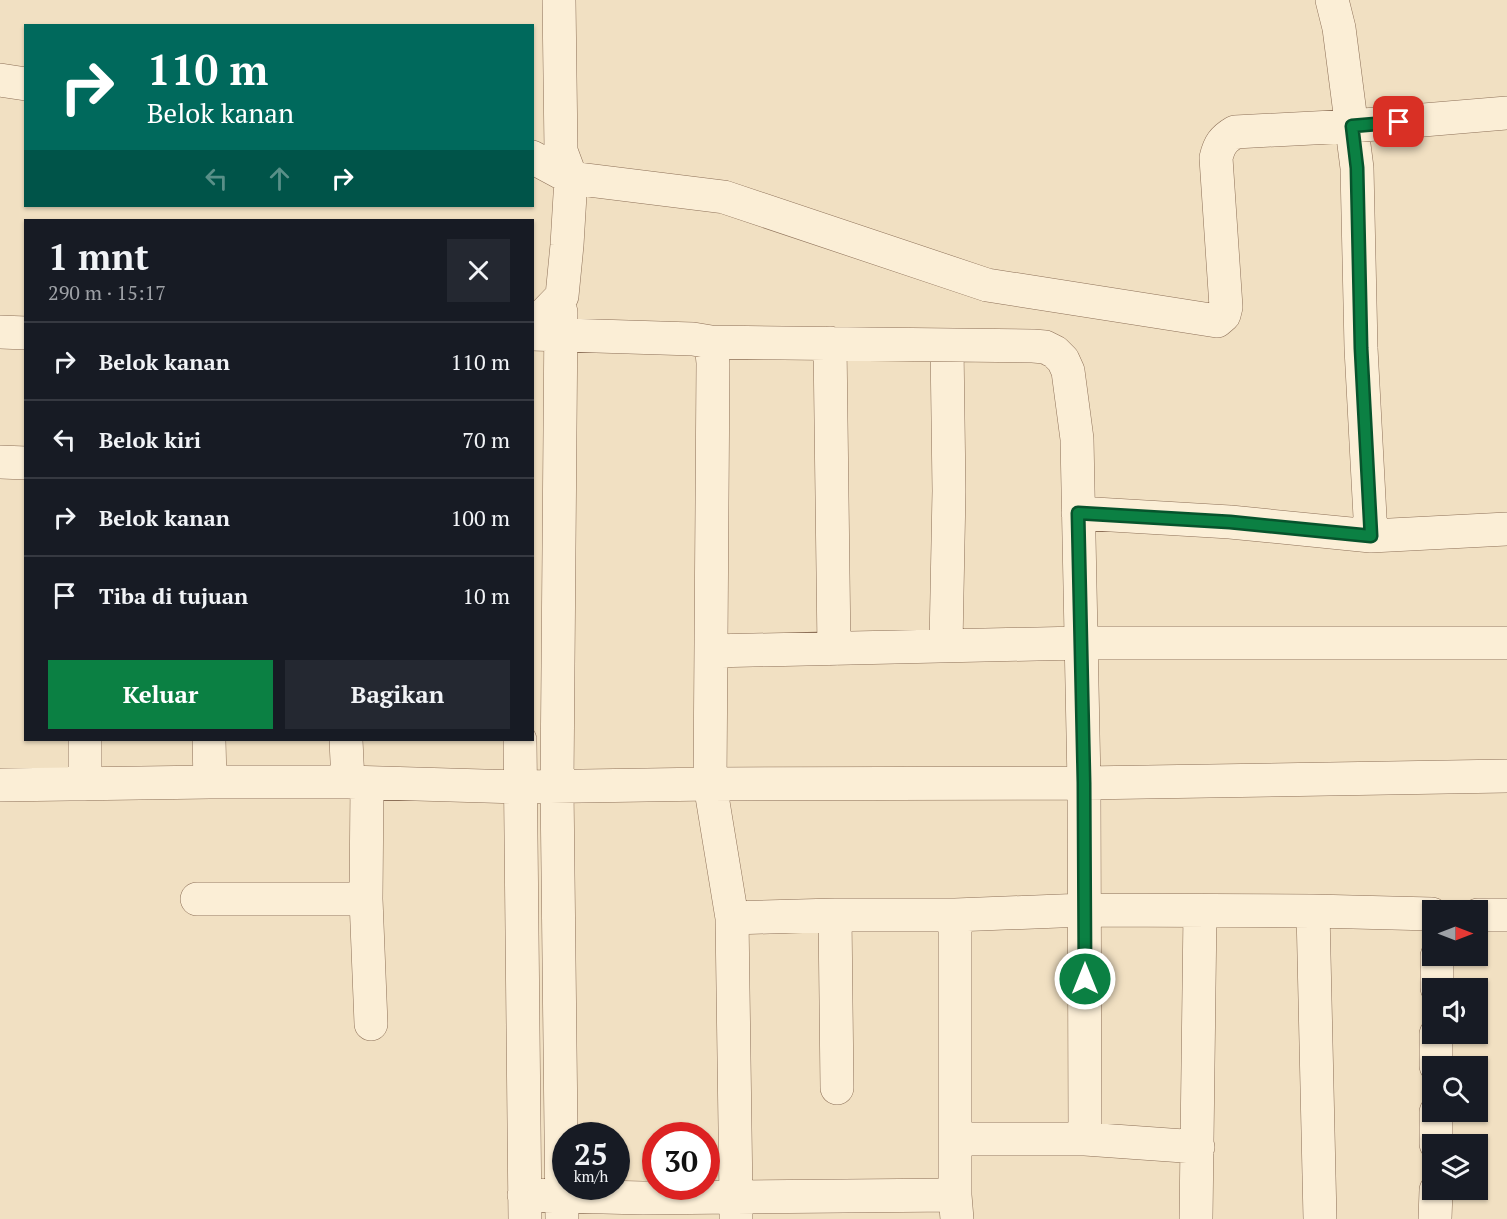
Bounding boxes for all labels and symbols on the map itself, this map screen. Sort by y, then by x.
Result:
pin [1373,96,1424,147]
north arrow [1422,900,1488,966]
position arrow [1053,947,1117,1011]
speed limit sign: 30 [642,1122,720,1200]

